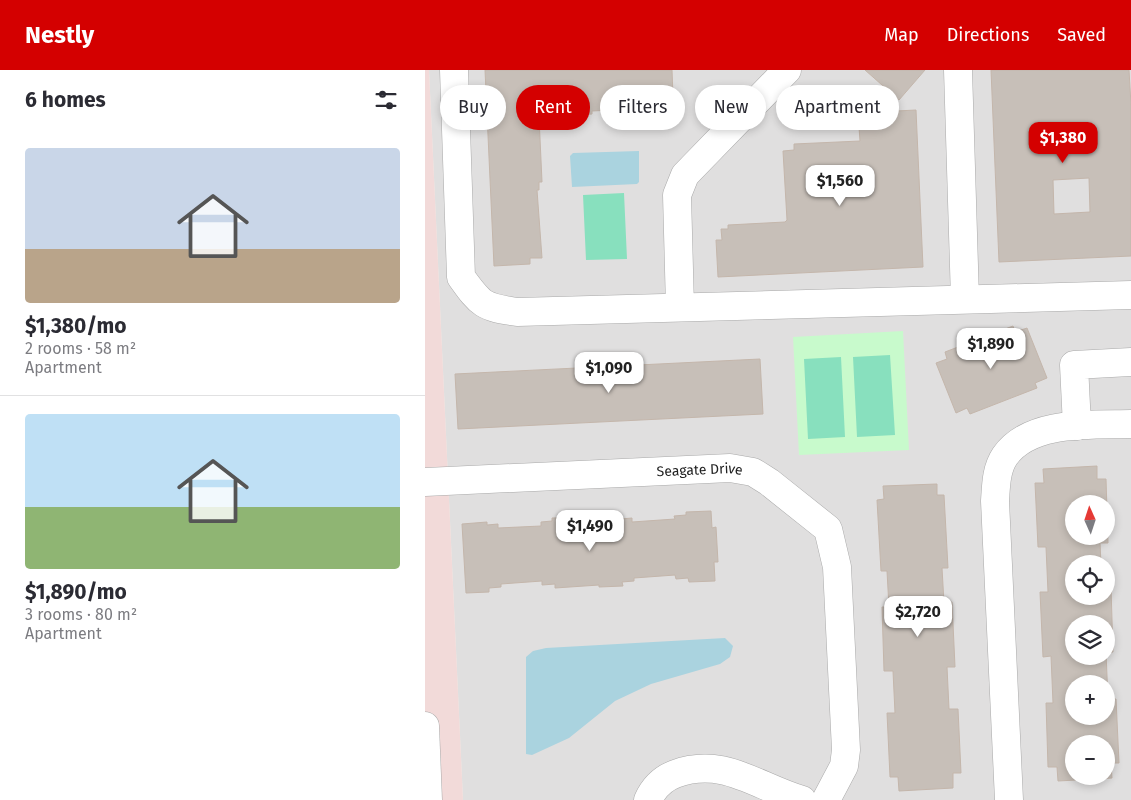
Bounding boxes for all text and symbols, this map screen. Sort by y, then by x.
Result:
text: Nestly [25,21,94,49]
text: Map [884,24,919,46]
text: Directions [947,24,1029,46]
text: Saved [1057,24,1106,46]
chip: Buy [440,85,506,130]
chip: Rent [516,85,590,130]
chip: Filters [600,85,685,130]
chip: New [695,85,766,130]
chip: Apartment [776,85,899,130]
icon: filters [372,86,400,114]
text: 6 homes [25,87,106,113]
pin: $1,380 [1022,122,1104,164]
text: $1,380 [1040,128,1086,147]
pin: $1,560 [799,164,881,207]
text: $1,560 [817,171,863,190]
icon: home [168,181,258,271]
text: $1,380/mo [25,313,127,339]
pin: $1,890 [950,328,1032,370]
text: $1,890 [968,334,1014,353]
text: 2 rooms · 58 m² [25,339,136,358]
pin: $1,090 [568,352,650,394]
text: Apartment [25,358,102,377]
text: $1,090 [586,358,632,377]
icon: home [168,446,258,536]
street label: Seagate Drive [656,460,744,480]
north arrow [1065,495,1115,545]
map controls [1065,495,1115,785]
pin: $1,490 [549,510,631,552]
text: $1,490 [567,516,613,535]
button: locate [1065,555,1115,605]
text: $1,890/mo [25,579,127,605]
pin: $2,720 [877,596,959,638]
text: $2,720 [895,602,941,621]
text: 3 rooms · 80 m² [25,605,137,624]
button: layers [1065,615,1115,665]
text: Apartment [25,624,102,643]
button: + [1065,675,1115,725]
button: − [1065,735,1115,785]

